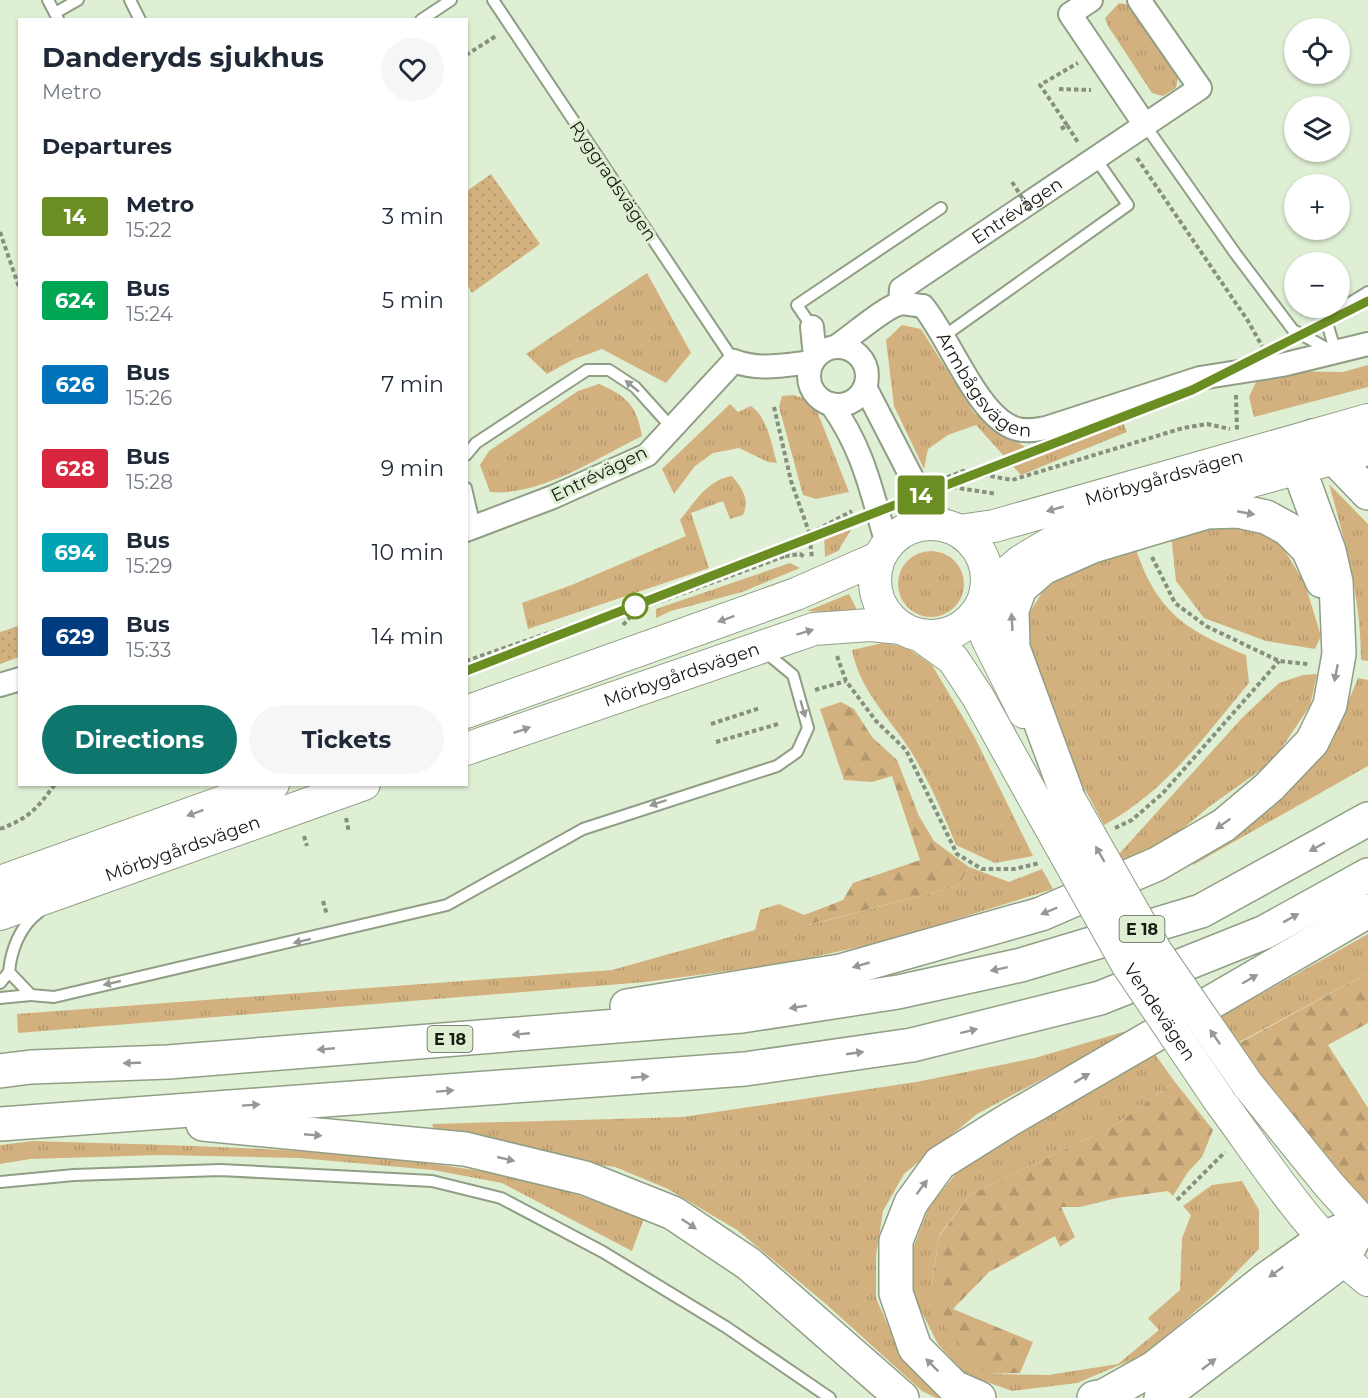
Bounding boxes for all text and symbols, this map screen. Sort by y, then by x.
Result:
map controls [1284,18,1350,318]
button: locate [1284,18,1350,84]
button: heart [381,38,444,101]
text: Danderyds sjukhus [42,40,324,74]
text: Metro [42,80,102,104]
button: layers [1284,96,1350,162]
street label: Ryggradsvägen [565,117,661,245]
text: Departures [42,133,172,160]
street label: Entrévägen [968,173,1067,249]
button: + [1284,174,1350,240]
text: Metro [126,191,194,218]
text: 3 min [382,203,444,230]
text: 14 [64,204,86,229]
text: 15:22 [126,218,172,242]
button: − [1284,252,1350,318]
text: Bus [126,275,170,302]
text: 5 min [382,287,444,314]
text: 624 [55,288,95,313]
text: 15:24 [126,302,173,326]
street label: Armbågsvägen [932,328,1032,442]
text: Bus [126,359,170,386]
text: 7 min [381,371,444,398]
text: 626 [55,372,95,397]
one-way arrow [625,380,640,393]
text: 15:26 [126,386,172,410]
street label: Entrévägen [547,441,651,507]
text: Bus [126,443,170,470]
street label: Mörbygårdsvägen [1082,445,1245,511]
text: 9 min [381,455,444,482]
text: 628 [55,456,95,481]
text: 15:28 [126,470,173,494]
line badge: 14 [894,476,948,514]
text: 14 [910,483,932,508]
one-way arrow [1046,505,1064,514]
one-way arrow [1237,509,1256,518]
text: Bus [126,527,170,554]
text: 10 min [372,539,444,566]
text: 694 [54,540,96,565]
text: 15:29 [126,554,172,578]
unlabelled marker [622,593,648,619]
text: Bus [126,611,170,638]
one-way arrow [1008,612,1017,631]
one-way arrow [717,615,735,625]
text: 14 min [372,623,444,650]
text: 629 [55,624,95,649]
one-way arrow [796,627,814,636]
text: 15:33 [126,638,171,662]
street label: Mörbygårdsvägen [601,638,762,712]
one-way arrow [1331,664,1340,683]
one-way arrow [799,700,808,718]
button: Directions [42,705,237,774]
button: Tickets [249,705,444,774]
one-way arrow [513,724,531,734]
one-way arrow [649,799,667,808]
one-way arrow [185,809,203,819]
street label: Mörbygårdsvägen [102,811,263,887]
one-way arrow [1215,818,1231,830]
one-way arrow [1308,842,1325,852]
one-way arrow [1095,846,1105,863]
one-way arrow [1039,906,1057,916]
one-way arrow [1283,913,1300,923]
road number: E 18 [1120,916,1164,942]
one-way arrow [293,936,311,946]
street label: Vendevägen [1119,959,1200,1065]
one-way arrow [852,961,870,970]
one-way arrow [990,965,1009,975]
one-way arrow [1242,974,1259,984]
one-way arrow [103,979,121,989]
one-way arrow [789,1003,808,1012]
road number: E 18 [428,1026,472,1052]
one-way arrow [960,1026,978,1036]
one-way arrow [511,1029,530,1038]
one-way arrow [1209,1030,1221,1046]
one-way arrow [317,1044,336,1054]
one-way arrow [845,1049,864,1058]
one-way arrow [122,1058,141,1068]
one-way arrow [630,1072,649,1082]
one-way arrow [1074,1073,1091,1083]
one-way arrow [436,1087,455,1096]
one-way arrow [241,1100,260,1110]
one-way arrow [304,1130,323,1140]
one-way arrow [497,1155,516,1165]
one-way arrow [916,1179,928,1194]
one-way arrow [681,1218,698,1229]
one-way arrow [1269,1266,1285,1278]
one-way arrow [926,1358,940,1372]
one-way arrow [1201,1358,1217,1370]

